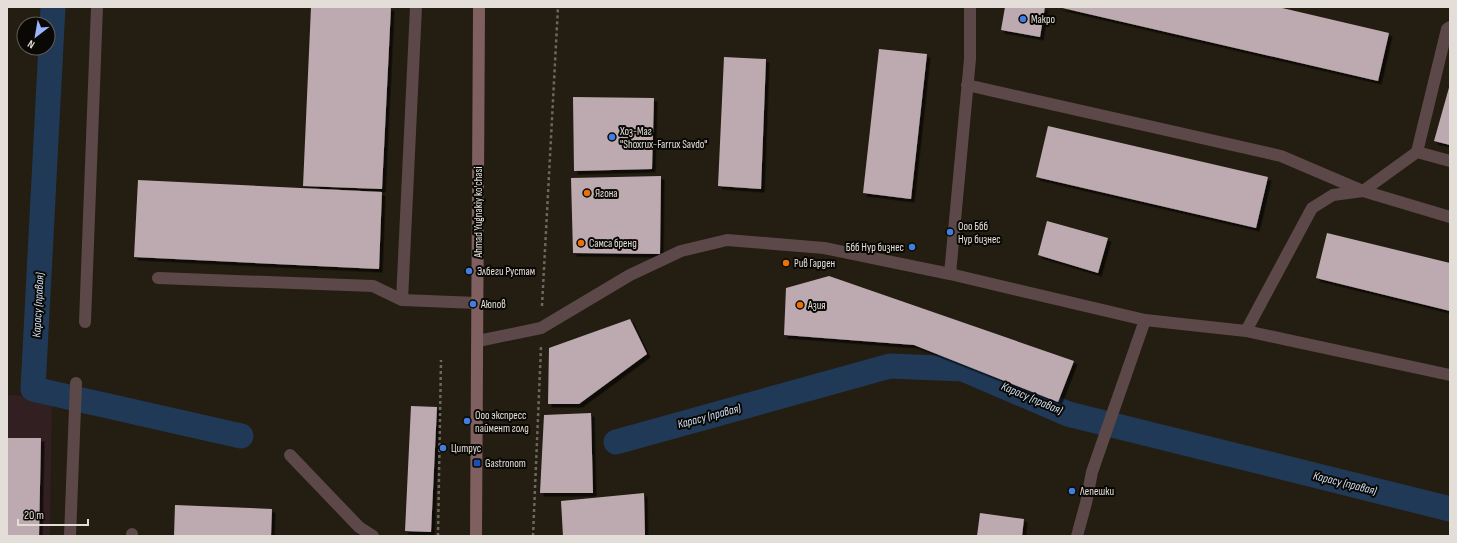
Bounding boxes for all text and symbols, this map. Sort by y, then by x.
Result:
place label: Макро [1031,13,1055,26]
marker: Макро [1018,14,1028,24]
north arrow [16,16,56,56]
text: N [25,37,37,51]
place label: Хоз-Маг "Shoxrux-Farrux Savdo" [619,125,708,151]
marker: Хоз-Маг "Shoxrux-Farrux Savdo" [607,132,617,142]
street label: Ahmad Yugnakiy ko'chasi [472,166,485,259]
place label: Ягона [595,187,618,200]
marker: Ягона [582,188,592,198]
place label: Ооо Ббб Нур бизнес [958,220,1001,246]
marker: Ооо Ббб Нур бизнес [945,227,955,237]
place label: Самса бренд [589,237,637,250]
marker: Самса бренд [576,238,586,248]
place label: Ббб Нур бизнес [846,241,904,254]
marker: Ббб Нур бизнес [907,242,917,252]
place label: Рив Гарден [794,257,835,270]
marker: Рив Гарден [781,258,791,268]
place label: Элбеги Рустам [477,265,535,278]
marker: Элбеги Рустам [464,266,474,276]
water label: Карасу (правая) [29,272,48,338]
place label: Аюпов [480,298,506,311]
marker: Аюпов [468,299,478,309]
place label: Азия [807,299,826,312]
marker: Азия [795,300,805,310]
water label: Карасу (правая) [999,379,1065,418]
water label: Карасу (правая) [676,401,743,432]
place label: Ооо экспресс паймент голд [475,409,529,435]
marker: Ооо экспресс паймент голд [462,416,472,426]
place label: Цитрус [451,442,481,455]
marker: Цитрус [438,443,448,453]
place label: Gastronom [485,457,526,470]
marker: Gastronom [472,458,482,468]
water label: Карасу (правая) [1312,468,1379,499]
place label: Лепешки [1079,485,1114,498]
marker: Лепешки [1067,486,1077,496]
scale bar [18,501,88,527]
text: 20 m [24,508,44,523]

